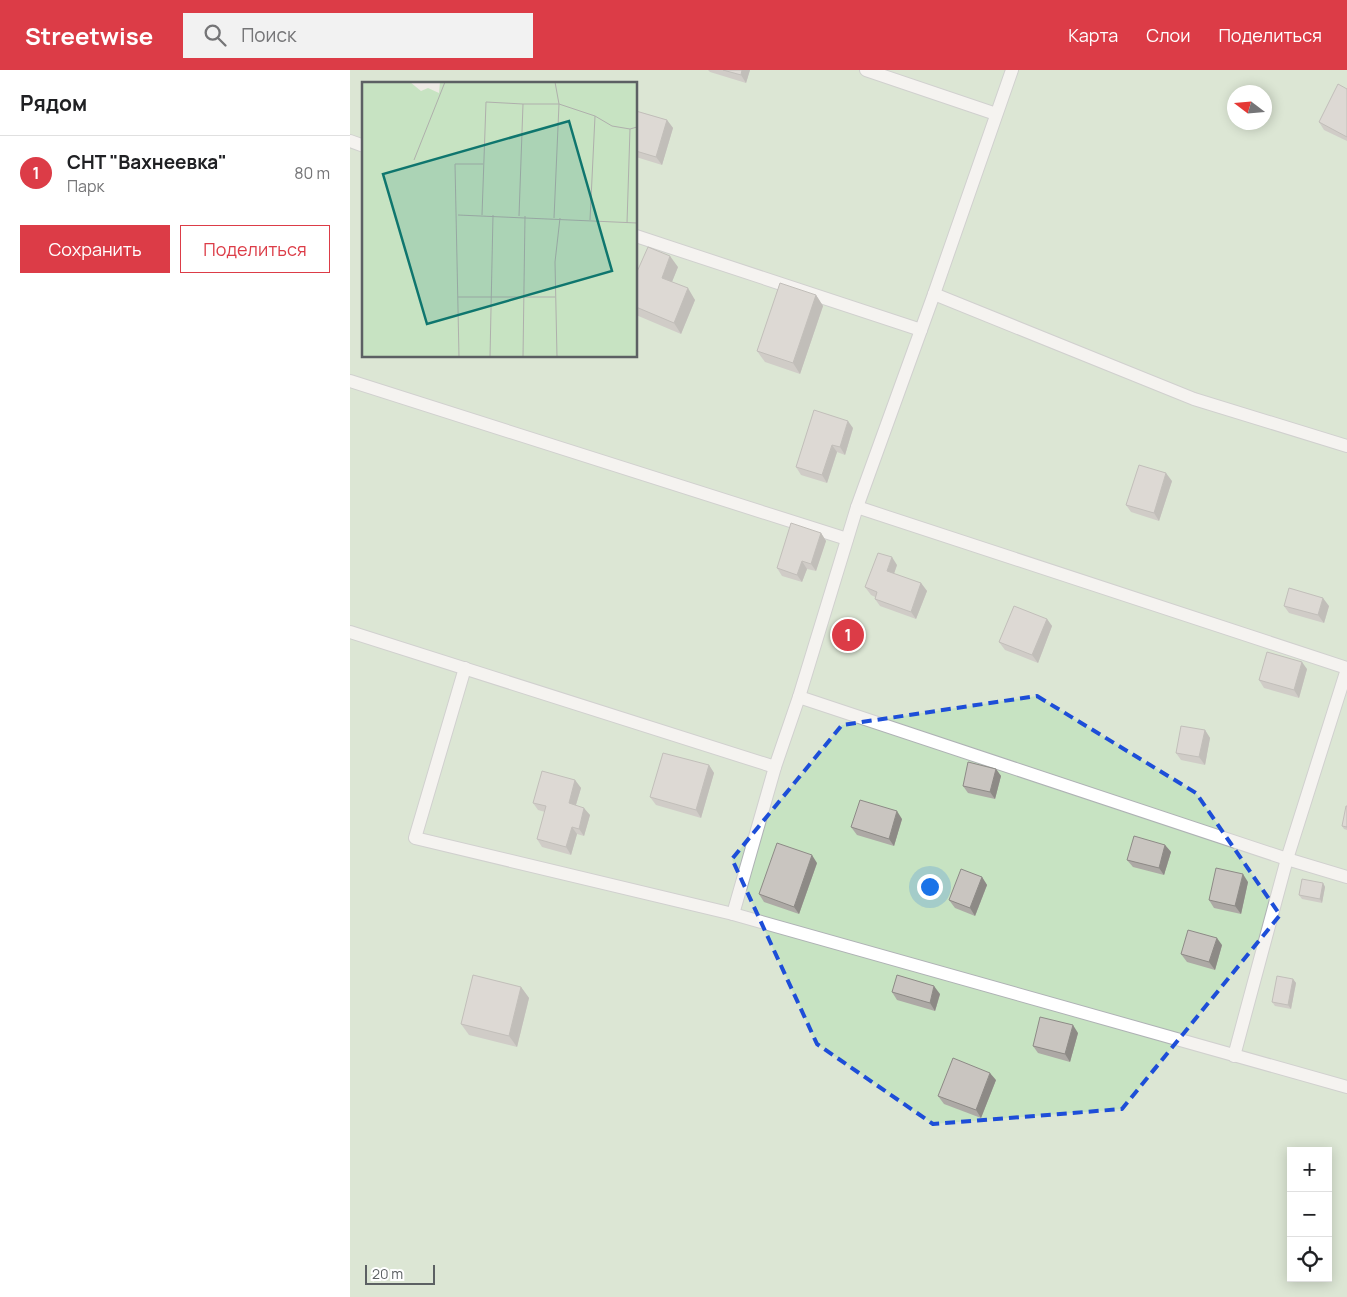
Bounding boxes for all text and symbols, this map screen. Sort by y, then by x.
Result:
search box [183,13,533,58]
text: Streetwise [25,19,153,52]
icon: search [201,21,229,49]
text: Поиск [241,22,296,48]
text: Карта [1068,23,1118,47]
text: Слои [1146,23,1190,47]
text: Поделиться [1218,23,1322,47]
inset map [362,82,638,358]
north arrow [1227,85,1272,130]
text: Рядом [20,89,87,117]
text: СНТ "Вахнеевка" [67,149,227,175]
text: 1 [32,162,40,184]
text: 80 m [294,162,330,184]
text: Парк [67,175,104,197]
button: Сохранить [20,225,170,273]
button: Поделиться [180,225,330,273]
pin: 1 [832,616,864,654]
your location [917,874,943,900]
map controls [1287,1147,1332,1282]
button: + [1287,1147,1332,1192]
button: − [1287,1192,1332,1237]
button: locate [1287,1237,1332,1282]
scale bar [365,1262,435,1285]
text: 20 m [372,1264,403,1283]

